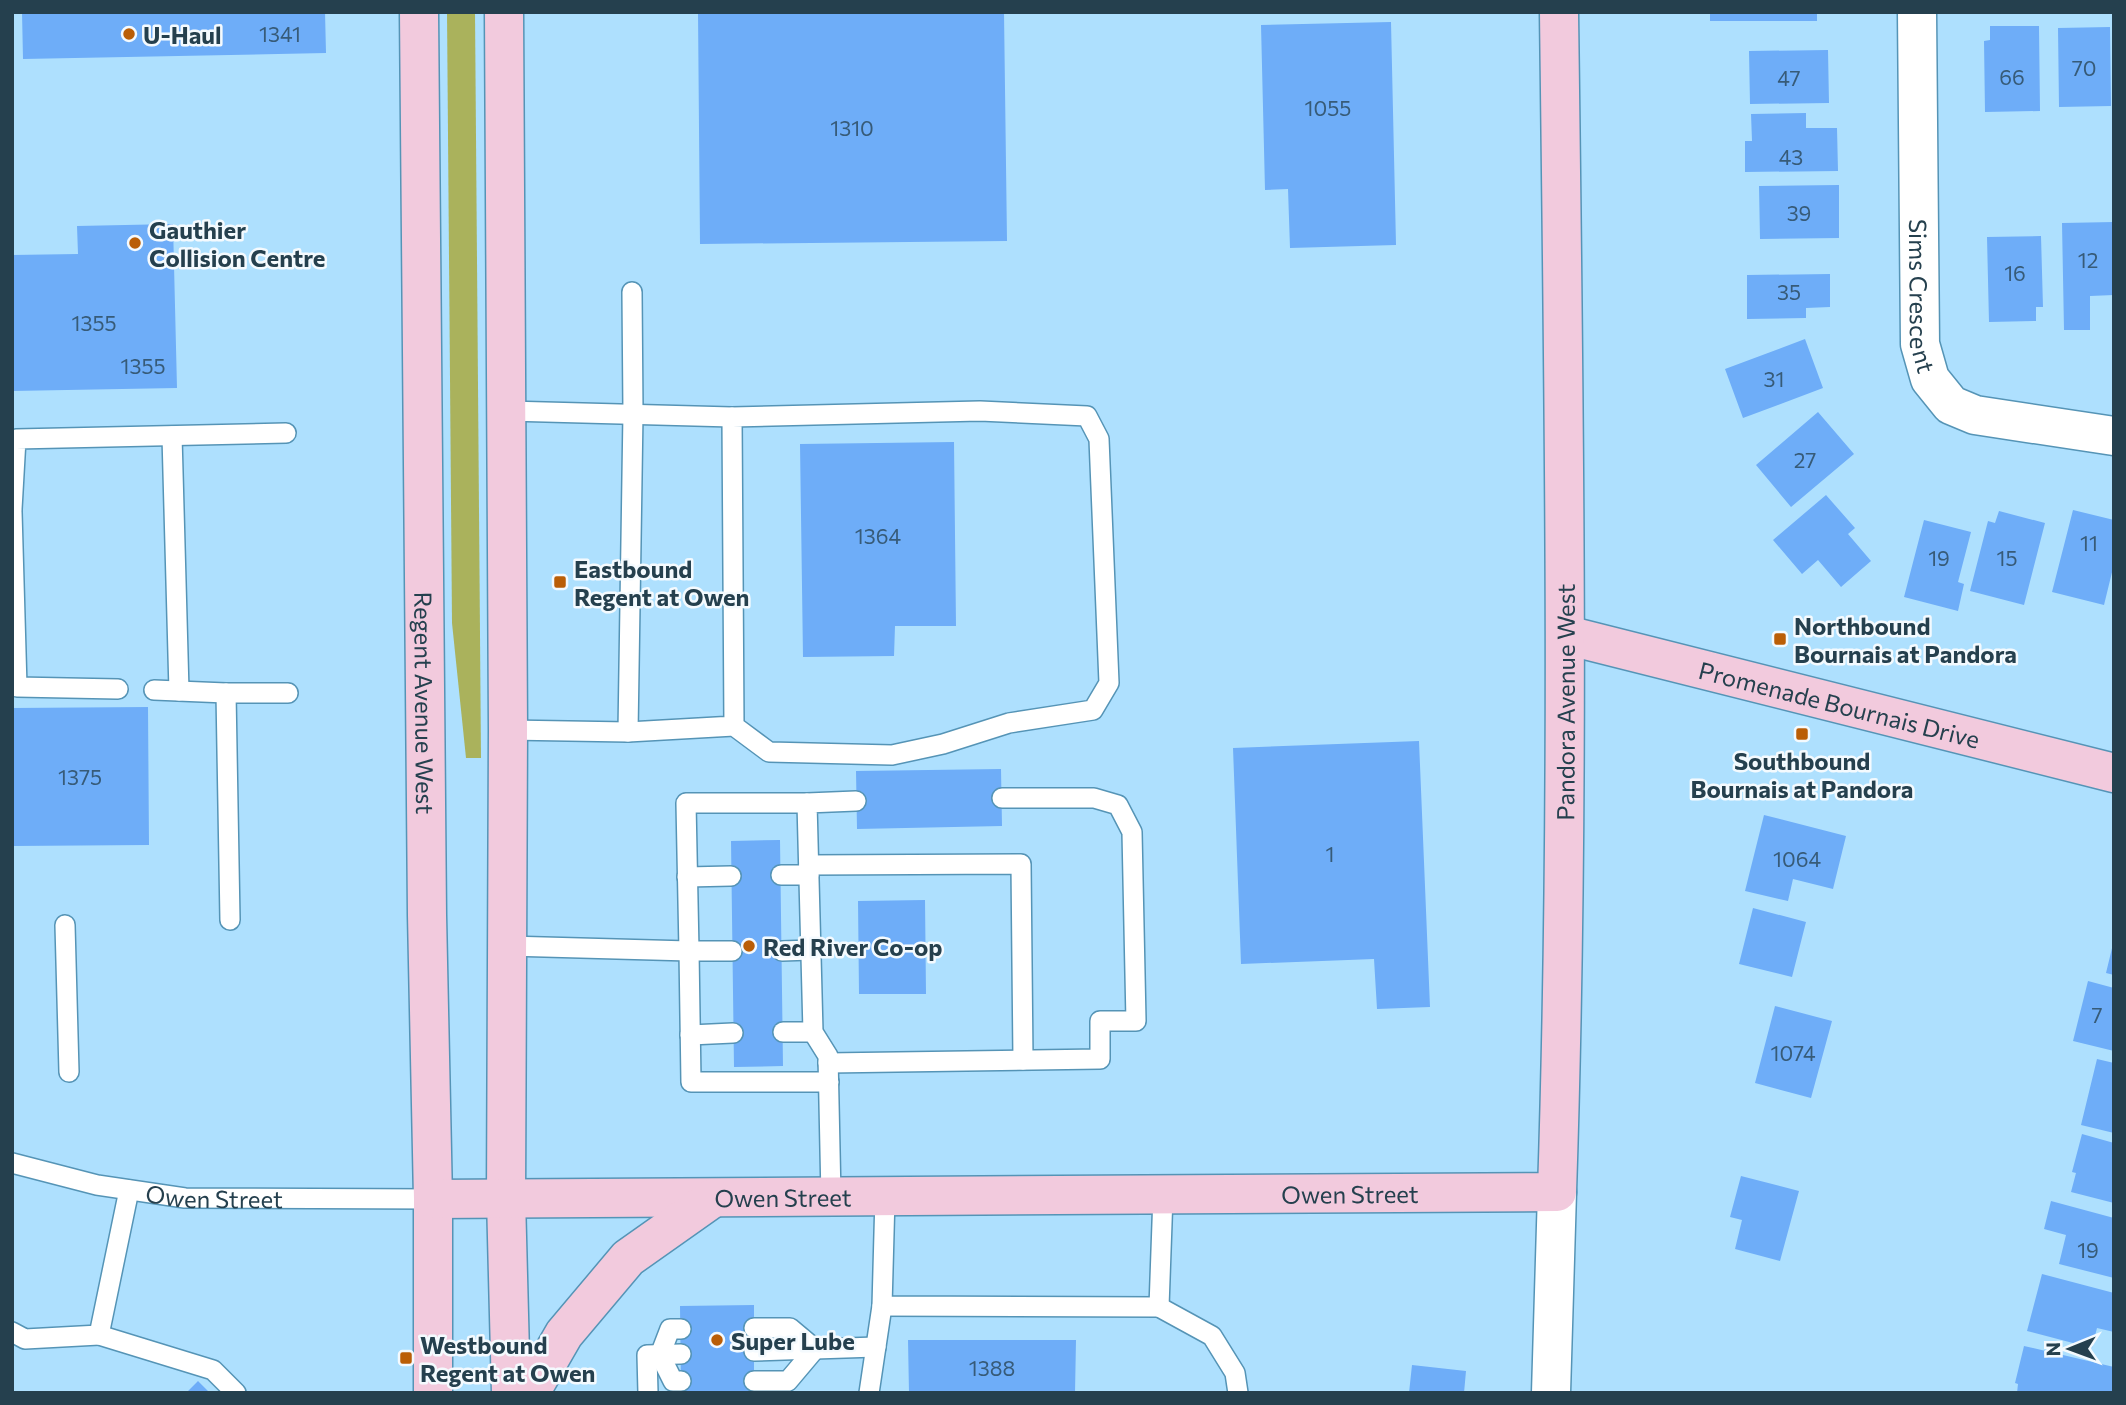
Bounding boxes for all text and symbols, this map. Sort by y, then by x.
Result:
place label: U-Haul [143,20,222,49]
house number: 1341 [259,21,301,46]
marker: U-Haul [121,26,137,42]
house number: 70 [2072,55,2096,80]
house number: 66 [1999,64,2025,89]
house number: 47 [1777,65,1801,90]
house number: 1055 [1305,95,1351,120]
house number: 1310 [830,115,874,140]
house number: 43 [1779,144,1803,169]
house number: 39 [1787,200,1811,225]
place label: Gauthier Collision Centre [149,215,325,272]
street label: Sims Crescent [1904,219,1942,376]
marker: Gauthier Collision Centre [127,235,143,251]
house number: 12 [2078,247,2098,272]
house number: 16 [2004,260,2026,285]
house number: 35 [1777,279,1801,304]
house number: 1355 [71,310,117,335]
house number: 1355 [120,353,166,378]
house number: 31 [1764,366,1784,391]
house number: 27 [1794,447,1816,472]
house number: 1364 [855,523,902,548]
house number: 11 [2080,530,2098,555]
house number: 19 [1928,545,1950,570]
house number: 15 [1996,545,2018,570]
place label: Eastbound Regent at Owen [574,554,749,611]
marker: Eastbound Regent at Owen [552,574,568,590]
street label: Pandora Avenue West [1550,583,1579,821]
street label: Regent Avenue West [410,592,441,815]
place label: Northbound Bournais at Pandora [1794,611,2017,668]
marker: Northbound Bournais at Pandora [1772,631,1788,647]
street label: Promenade Bournais Drive [1696,655,1983,753]
marker: Southbound Bournais at Pandora [1794,726,1810,742]
place label: Southbound Bournais at Pandora [1691,746,1913,803]
house number: 1375 [58,764,102,789]
house number: 1 [1326,841,1334,866]
house number: 1064 [1773,846,1821,871]
place label: Red River Co-op [763,932,942,961]
marker: Red River Co-op [741,938,757,954]
house number: 7 [2091,1002,2103,1027]
house number: 1074 [1770,1040,1816,1065]
street label: Owen Street [144,1178,283,1213]
street label: Owen Street [1281,1178,1419,1208]
street label: Owen Street [714,1182,852,1212]
house number: 19 [2077,1237,2099,1262]
north arrow [2035,1314,2105,1384]
place label: Super Lube [731,1326,855,1355]
place label: Westbound Regent at Owen [420,1330,595,1387]
marker: Super Lube [709,1332,725,1348]
text: N [2041,1342,2064,1357]
marker: Westbound Regent at Owen [398,1350,414,1366]
house number: 1388 [969,1355,1015,1380]

